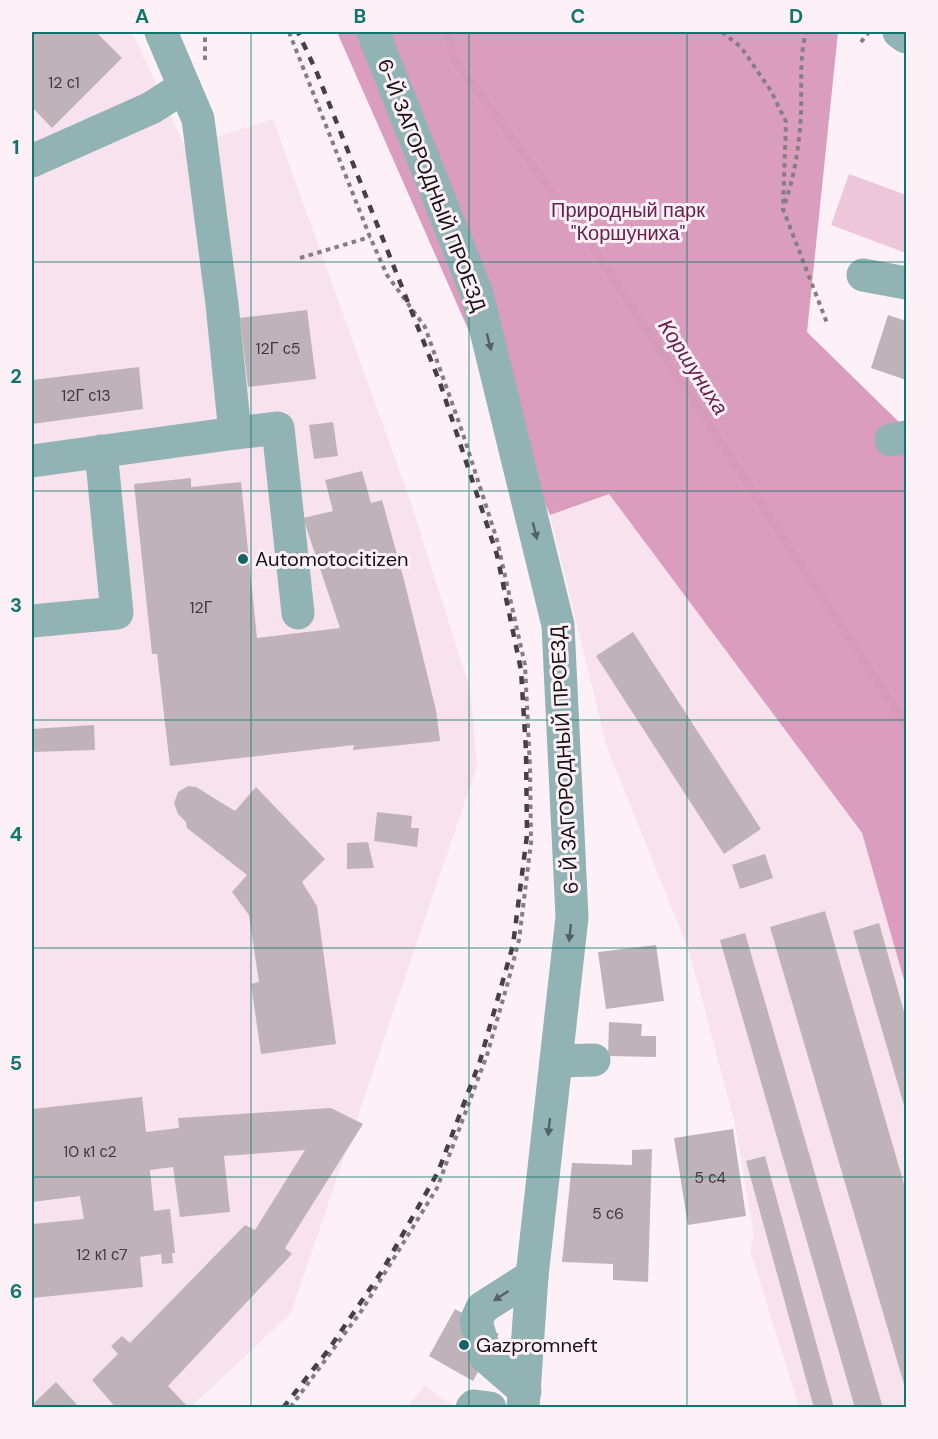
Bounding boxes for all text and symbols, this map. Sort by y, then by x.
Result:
text: A [135,3,149,29]
text: B [354,3,366,29]
text: C [571,3,585,29]
text: D [789,3,803,29]
street label: 6-Й ЗАГОРОДНЫЙ ПРОЕЗД [372,55,492,315]
house number: 12 с1 [48,72,80,93]
text: 1 [12,134,20,160]
park label: Природный парк "Коршуниха" [551,197,705,246]
water label: Коршуниха [652,314,734,420]
one-way arrow [485,332,495,351]
house number: 12Г с5 [256,338,300,359]
text: 2 [10,363,22,389]
house number: 12Г с13 [61,385,111,406]
one-way arrow [531,522,540,541]
place label: Automotocitizen [255,546,409,572]
marker: Automotocitizen [236,552,250,566]
text: 3 [10,592,22,618]
house number: 12Г [190,597,213,618]
street label: 6-Й ЗАГОРОДНЫЙ ПРОЕЗД [544,625,584,895]
text: 4 [10,821,23,847]
one-way arrow [566,924,575,943]
text: 5 [10,1050,22,1076]
one-way arrow [544,1117,554,1136]
house number: 10 к1 с2 [63,1141,117,1162]
house number: 5 с4 [694,1167,726,1188]
house number: 5 с6 [592,1203,624,1224]
house number: 12 к1 с7 [76,1244,128,1265]
text: 6 [10,1278,22,1304]
one-way arrow [493,1290,509,1301]
place label: Gazpromneft [476,1332,598,1358]
marker: Gazpromneft [457,1338,471,1352]

